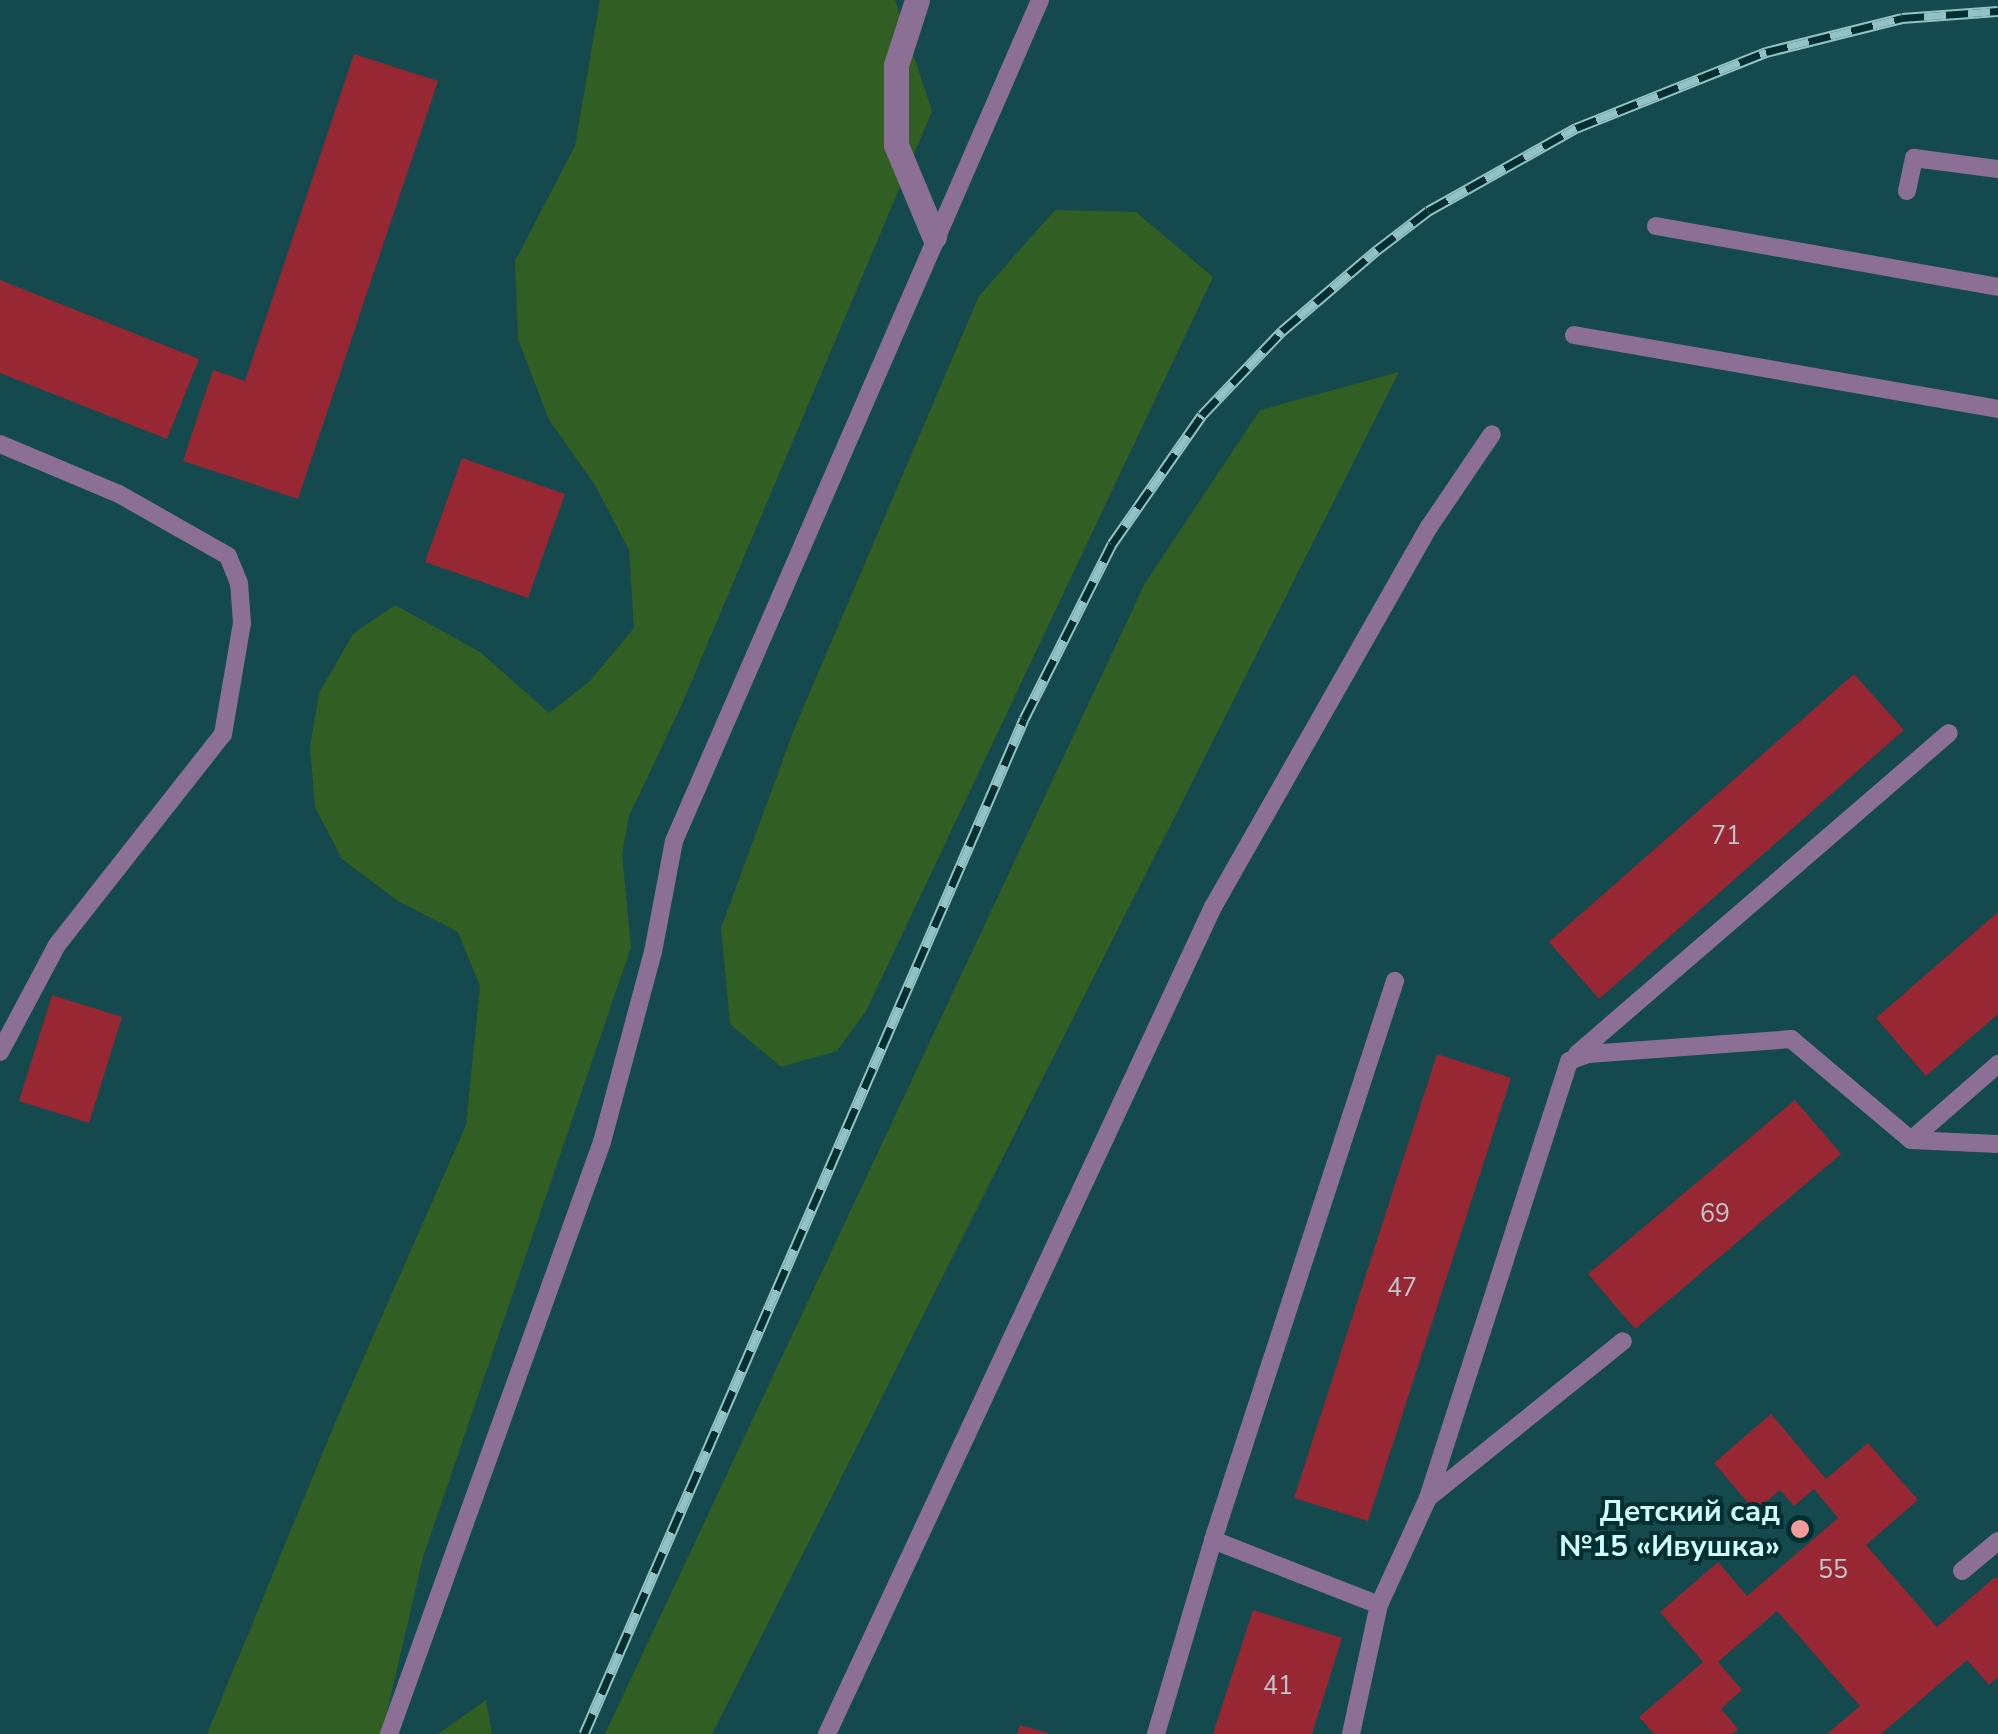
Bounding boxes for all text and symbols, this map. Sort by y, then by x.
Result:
house number: 71 [1711,821,1741,851]
house number: 69 [1700,1199,1730,1229]
house number: 47 [1387,1273,1417,1303]
place label: Детский сад №15 «Ивушка» [1559,1494,1780,1564]
marker: Детский сад №15 «Ивушка» [1789,1518,1811,1540]
house number: 55 [1818,1555,1848,1585]
house number: 41 [1263,1671,1293,1701]

